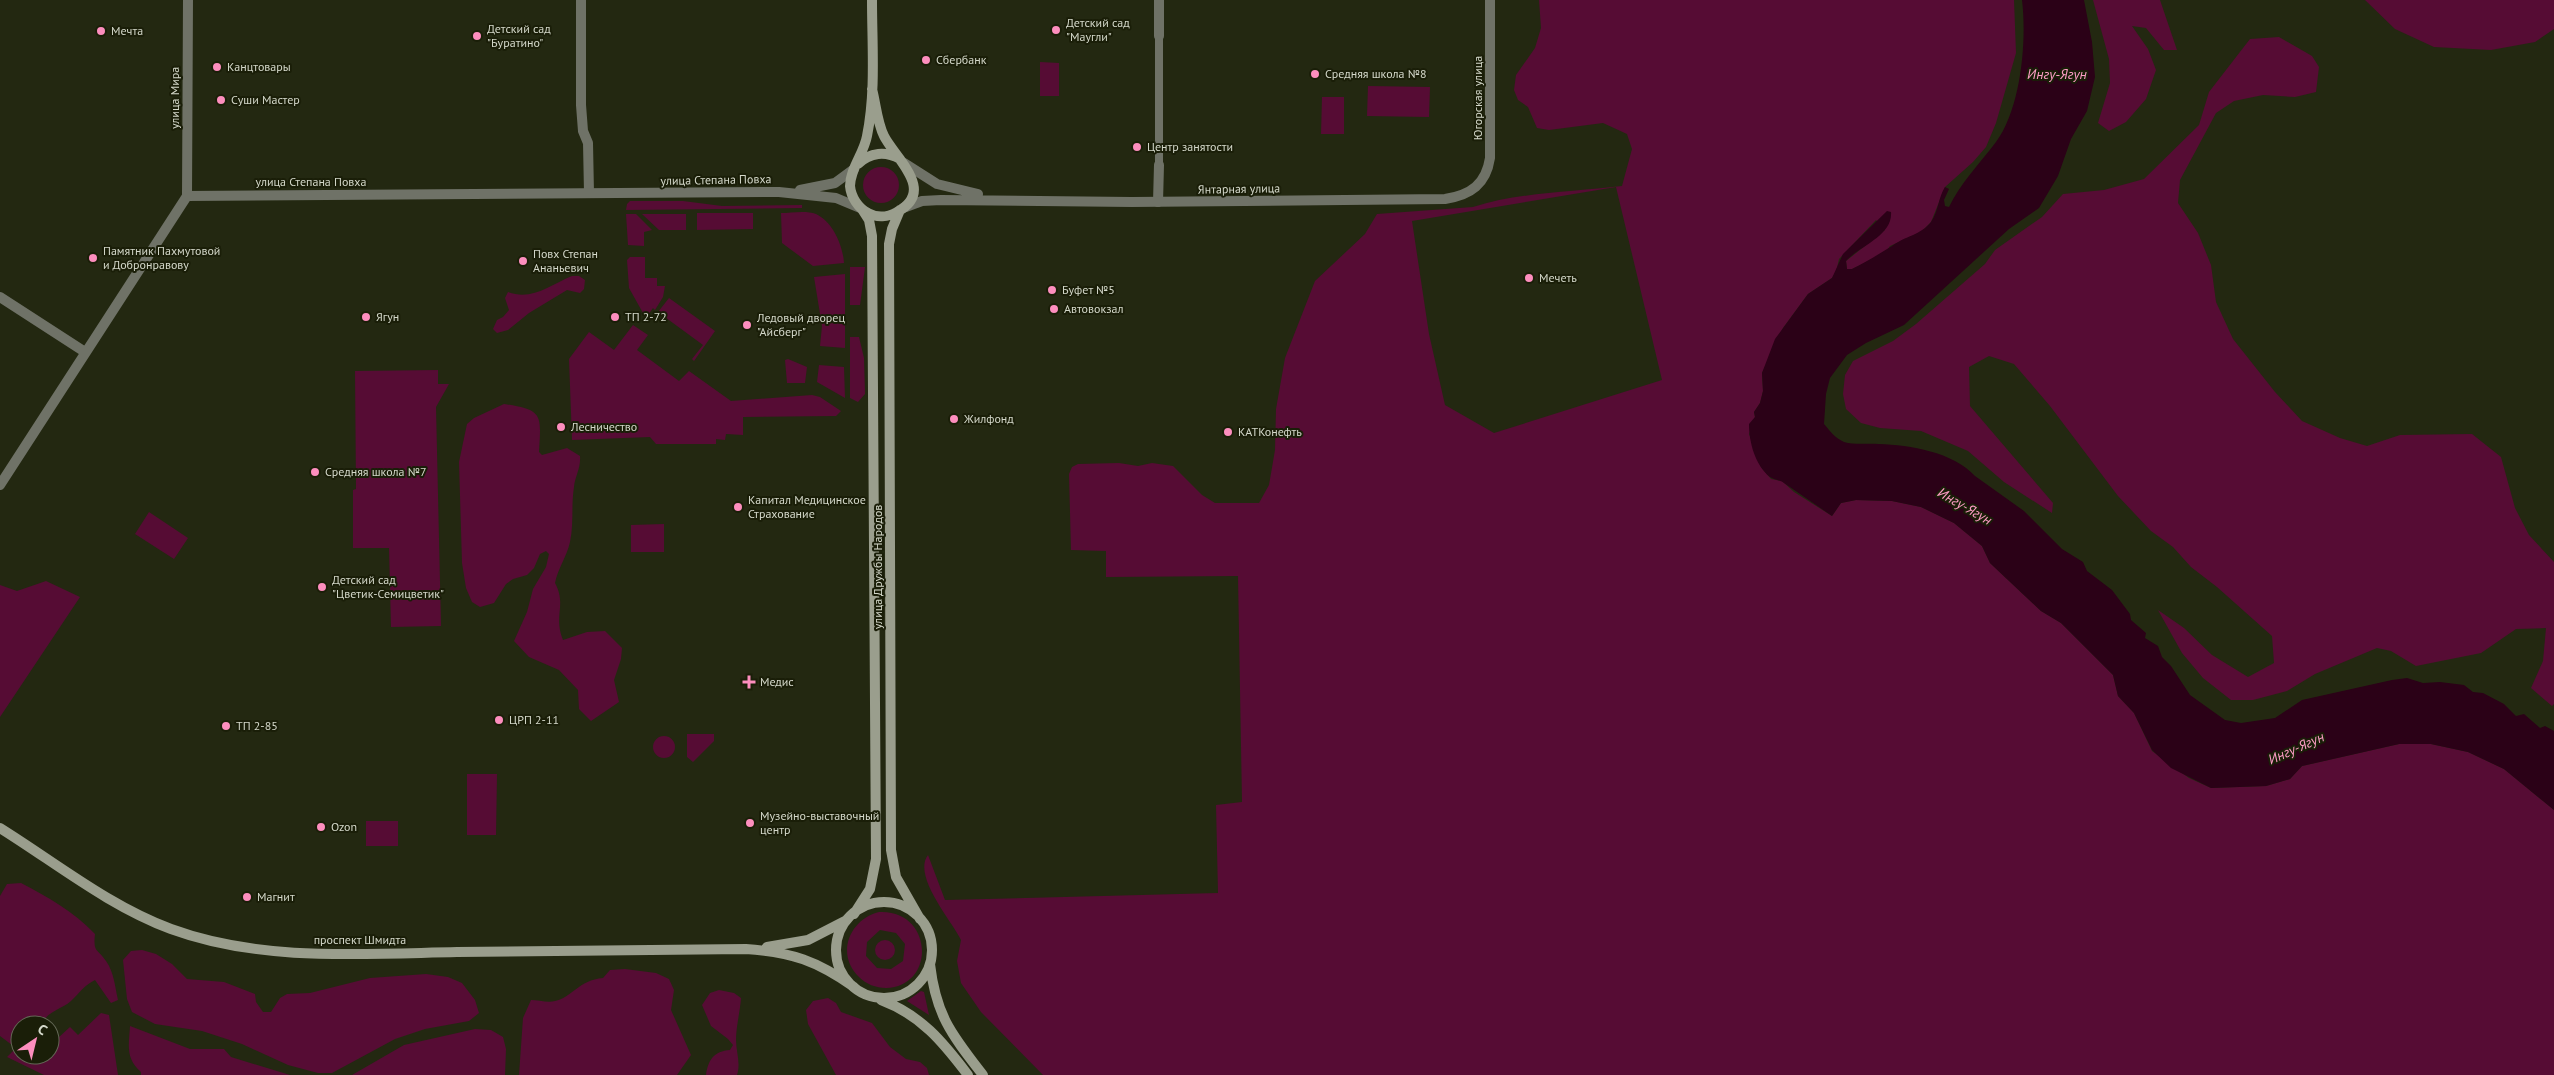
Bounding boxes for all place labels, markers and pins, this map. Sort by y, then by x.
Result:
place label: Детский сад "Маугли" [1066,15,1130,44]
place label: Детский сад "Буратино" [487,21,551,50]
place label: Мечта [111,23,143,38]
marker: Детский сад "Маугли" [1050,24,1062,36]
marker: Мечта [95,25,107,37]
marker: Детский сад "Буратино" [471,30,483,42]
place label: Сбербанк [936,52,987,67]
marker: Сбербанк [920,54,932,66]
place label: Канцтовары [227,59,291,74]
marker: Канцтовары [211,61,223,73]
place label: Средняя школа №8 [1325,66,1427,81]
marker: Средняя школа №8 [1309,68,1321,80]
place label: Суши Мастер [231,92,300,107]
marker: Суши Мастер [215,94,227,106]
place label: Центр занятости [1147,139,1233,154]
marker: Центр занятости [1131,141,1143,153]
place label: Памятник Пахмутовой и Добронравову [103,243,220,272]
place label: Повх Степан Ананьевич [533,246,598,275]
marker: Памятник Пахмутовой и Добронравову [87,252,99,264]
marker: Повх Степан Ананьевич [517,255,529,267]
place label: Мечеть [1539,270,1577,285]
marker: Мечеть [1523,272,1535,284]
place label: Буфет №5 [1062,282,1115,297]
marker: Буфет №5 [1046,284,1058,296]
place label: Автовокзал [1064,301,1123,316]
marker: Автовокзал [1048,303,1060,315]
place label: Ягун [376,309,399,324]
place label: ТП 2-72 [625,309,667,324]
place label: Ледовый дворец "Айсберг" [756,310,845,339]
marker: Ягун [360,311,372,323]
marker: ТП 2-72 [609,311,621,323]
marker: Ледовый дворец "Айсберг" [741,319,753,331]
place label: Жилфонд [963,411,1014,426]
marker: Жилфонд [948,413,960,425]
place label: Лесничество [570,419,637,434]
marker: Лесничество [555,421,567,433]
place label: КАТКонефть [1238,424,1302,439]
marker: КАТКонефть [1222,426,1234,438]
place label: Средняя школа №7 [325,464,427,479]
marker: Средняя школа №7 [309,466,321,478]
place label: Капитал Медицинское Страхование [748,492,866,521]
marker: Капитал Медицинское Страхование [732,501,744,513]
place label: Детский сад "Цветик-Семицветик" [332,572,444,601]
marker: Детский сад "Цветик-Семицветик" [316,581,328,593]
place label: Медис [760,674,794,689]
marker: Медис [742,675,756,689]
place label: ЦРП 2-11 [509,712,559,727]
marker: ЦРП 2-11 [493,714,505,726]
place label: ТП 2-85 [236,718,278,733]
marker: ТП 2-85 [220,720,232,732]
place label: Музейно-выставочный центр [760,808,879,837]
marker: Музейно-выставочный центр [744,817,756,829]
place label: Ozon [331,819,357,834]
marker: Ozon [315,821,327,833]
place label: Магнит [257,889,295,904]
marker: Магнит [241,891,253,903]

